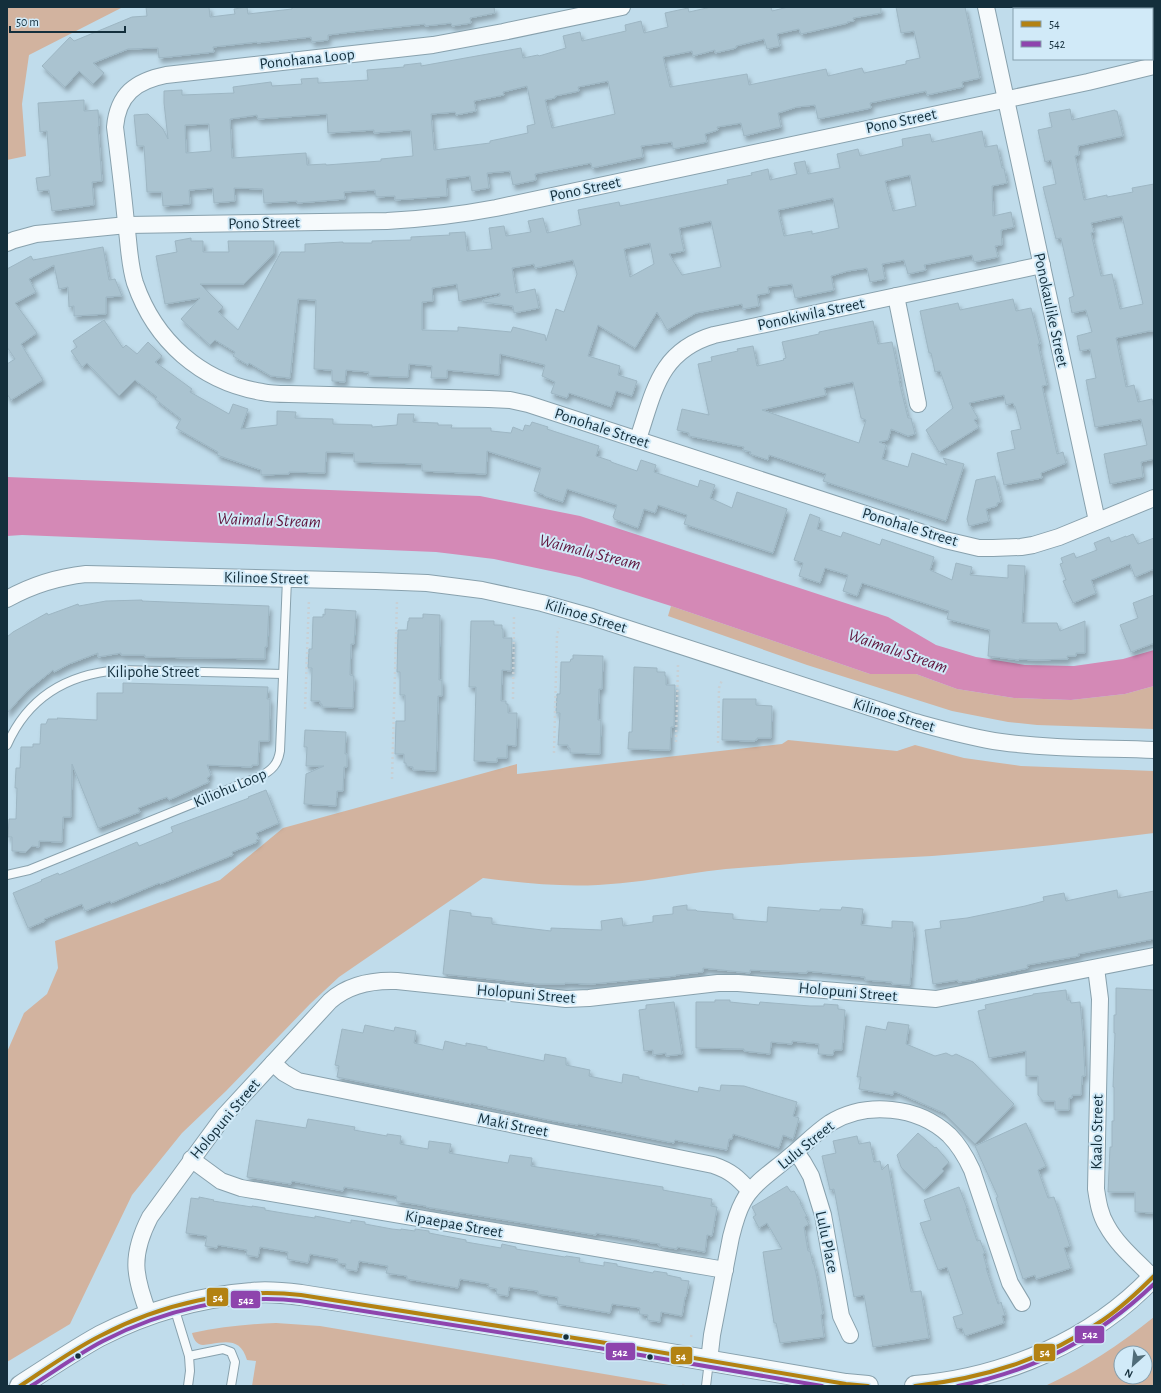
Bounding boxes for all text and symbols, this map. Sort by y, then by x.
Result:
scale bar [10,8,125,34]
legend [1013,8,1153,60]
text: 50 m [16,16,39,28]
text: 54 [1049,18,1060,30]
text: 542 [1049,38,1066,50]
street label: Ponohana Loop [259,46,355,72]
street label: Pono Street [864,106,938,136]
street label: Pono Street [548,174,622,204]
street label: Pono Street [228,214,300,232]
street label: Ponokaulike Street [1031,251,1071,369]
street label: Ponokiwila Street [756,295,866,333]
street label: Ponohale Street [553,405,651,451]
street label: Ponohale Street [860,505,960,549]
water label: Waimalu Stream [217,510,321,530]
water label: Waimalu Stream [538,531,642,573]
street label: Kilinoe Street [224,569,308,587]
street label: Kilinoe Street [543,596,629,636]
water label: Waimalu Stream [846,626,950,676]
street label: Kilipohe Street [107,664,199,680]
street label: Kilinoe Street [851,695,937,735]
street label: Kiliohu Loop [191,765,269,811]
street label: Holopuni Street [798,980,898,1004]
street label: Holopuni Street [476,982,576,1006]
street label: Holopuni Street [187,1076,263,1162]
street label: Kaalo Street [1088,1094,1106,1170]
street label: Maki Street [476,1110,550,1140]
street label: Lulu Street [775,1118,837,1172]
street label: Kipaepae Street [404,1208,504,1240]
street label: Lulu Place [813,1210,841,1274]
line badge: 54 [206,1287,229,1307]
line badge: 542 [230,1290,261,1309]
text: 54 [213,1292,224,1303]
text: 542 [238,1295,254,1306]
line badge: 542 [1074,1325,1105,1344]
text: 542 [1082,1329,1098,1340]
unlabelled marker [561,1332,571,1342]
line badge: 542 [605,1342,636,1361]
line badge: 54 [1033,1343,1056,1362]
north arrow [1113,1345,1153,1385]
line badge: 54 [670,1346,693,1365]
text: 542 [612,1347,628,1358]
text: 54 [1040,1347,1051,1358]
unlabelled marker [73,1351,83,1361]
text: 54 [676,1351,687,1362]
unlabelled marker [645,1352,655,1362]
text: N [1123,1367,1135,1380]

